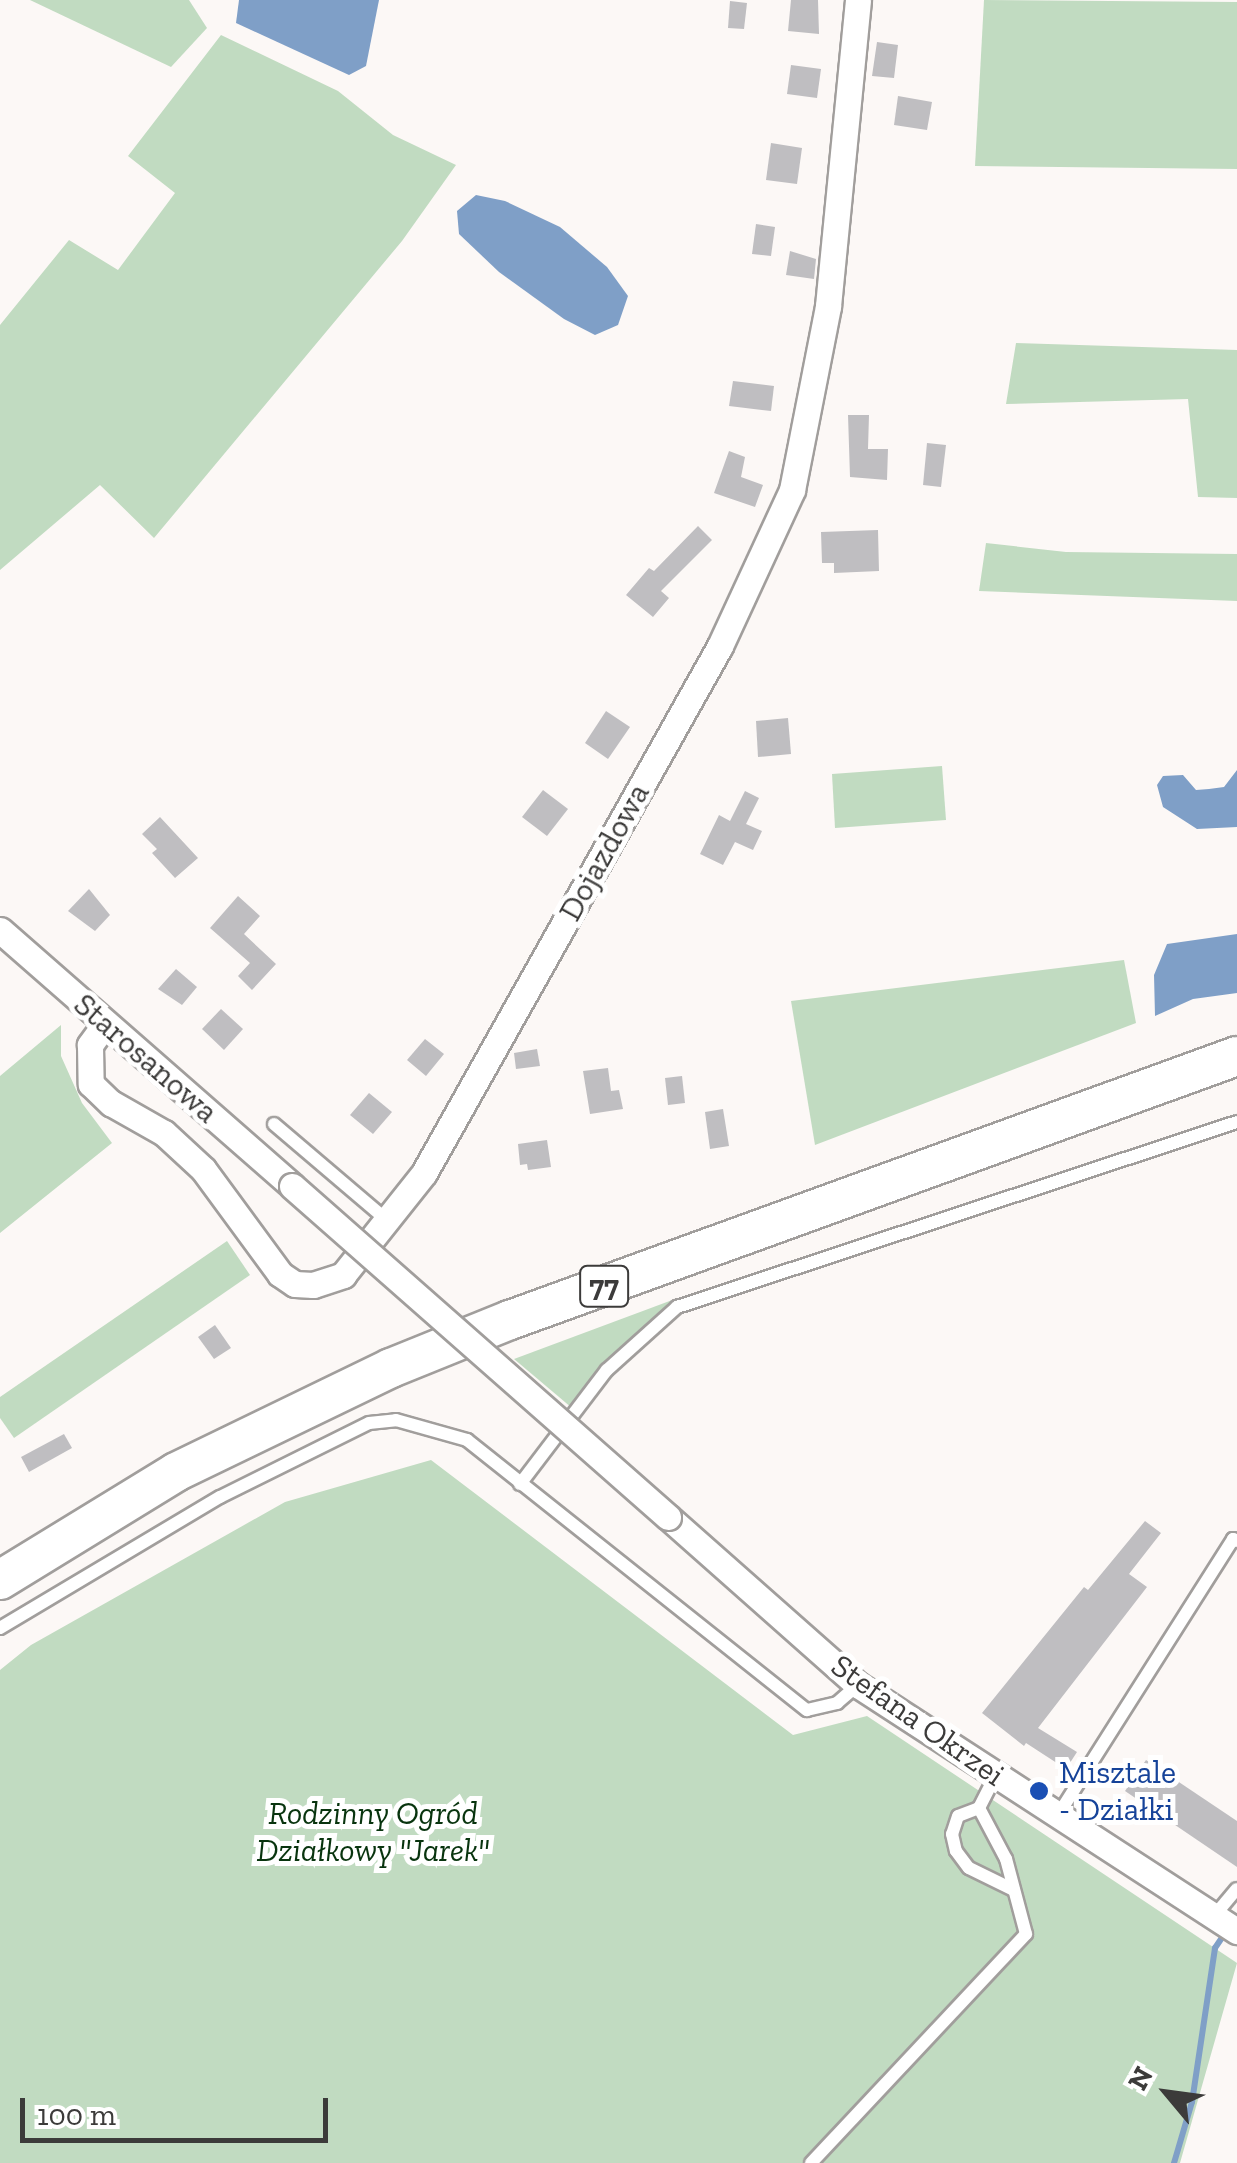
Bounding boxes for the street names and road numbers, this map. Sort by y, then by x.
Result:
street label: Dojazdowa [551,777,657,927]
street label: Starosanowa [66,985,226,1131]
road number: 77 [579,1261,629,1311]
street label: Stefana Okrzei [824,1646,1012,1794]

